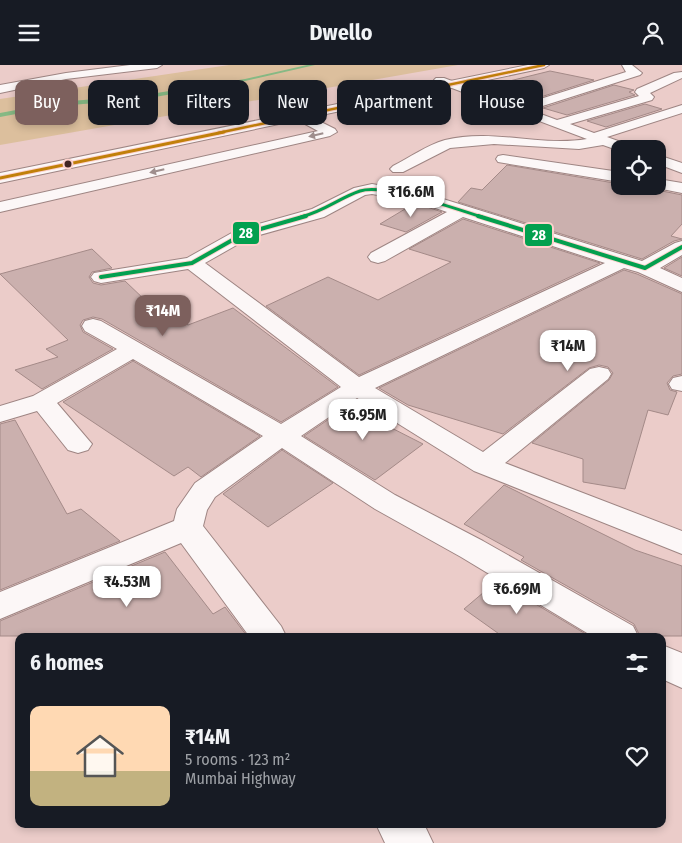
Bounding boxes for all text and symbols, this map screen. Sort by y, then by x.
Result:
icon: menu [15,19,43,47]
text: Dwello [309,19,373,46]
icon: person [639,19,667,47]
chip: Buy [15,80,78,125]
chip: Rent [88,80,158,125]
chip: Filters [168,80,249,125]
chip: New [259,80,327,125]
chip: Apartment [337,80,451,125]
chip: House [461,80,543,125]
one-way arrow [308,131,323,139]
map controls [611,140,666,195]
button: locate [611,140,666,195]
unlabelled marker [63,159,73,169]
one-way arrow [150,167,165,175]
pin: ₹16.6M [370,175,452,218]
text: ₹16.6M [388,182,434,201]
line badge: 28 [232,221,260,245]
line badge: 28 [524,223,553,247]
text: 28 [238,225,254,242]
text: 28 [531,227,547,244]
pin: ₹14M [133,295,193,337]
text: ₹14M [146,301,180,320]
pin: ₹14M [538,329,598,372]
text: ₹14M [551,336,585,355]
pin: ₹6.95M [322,399,404,441]
text: ₹6.95M [339,405,387,424]
pin: ₹4.53M [86,565,168,608]
text: ₹4.53M [104,572,150,591]
pin: ₹6.69M [476,573,558,615]
text: ₹6.69M [493,579,541,598]
icon: filters [623,649,651,677]
text: 6 homes [30,650,103,676]
text: ₹14M [185,724,230,750]
icon: home [70,726,130,786]
icon: heart [623,742,651,770]
text: 5 rooms · 123 m² [185,750,290,769]
text: Mumbai Highway [185,769,296,788]

